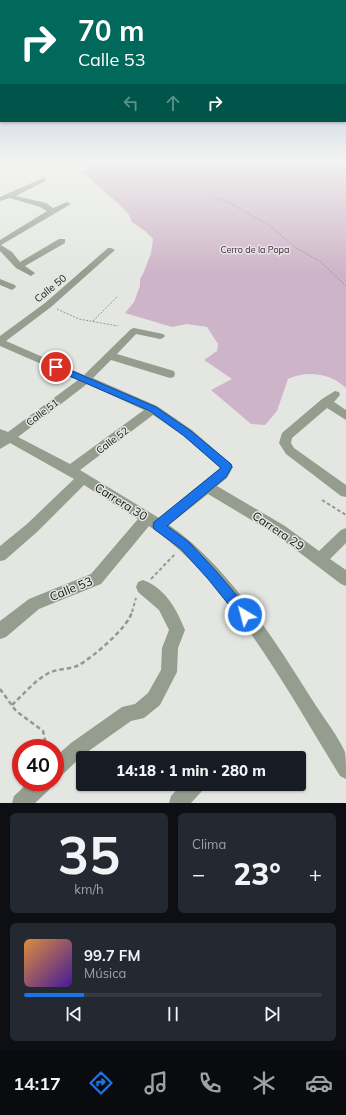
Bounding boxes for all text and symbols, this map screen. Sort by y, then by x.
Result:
text: 70 m [78,13,144,48]
icon: right [12,16,64,68]
text: Calle 53 [78,48,145,71]
icon: left [120,92,142,114]
icon: ahead [162,92,184,114]
icon: right [204,92,226,114]
park label: Cerro de la Popa [221,244,289,255]
street label: Calle 50 [32,272,69,305]
pin [39,350,73,384]
icon: arrive [45,356,67,378]
street label: Calle 51 [23,396,61,429]
street label: Calle 52 [93,424,131,457]
street label: Carrera 30 [92,479,150,524]
street label: Carrera 29 [249,508,307,553]
street label: Calle 53 [47,573,94,604]
position arrow [224,594,266,636]
speed limit sign: 40 [12,739,64,791]
text: 14:18 · 1 min · 280 m [116,761,266,780]
text: 35 [58,822,120,887]
text: Clima [192,836,226,852]
text: 23° [233,855,281,893]
text: − [192,860,205,888]
text: + [309,860,322,888]
text: km/h [74,881,104,897]
text: 99.7 FM [84,946,140,965]
text: Música [84,965,126,981]
icon: previous [63,1003,85,1025]
icon: pause [162,1003,184,1025]
icon: next [261,1003,283,1025]
icon: directions [87,1069,115,1097]
icon: music [142,1069,170,1097]
icon: phone [196,1069,224,1097]
icon: climate [250,1069,278,1097]
icon: car [305,1069,333,1097]
text: 14:17 [13,1072,61,1095]

